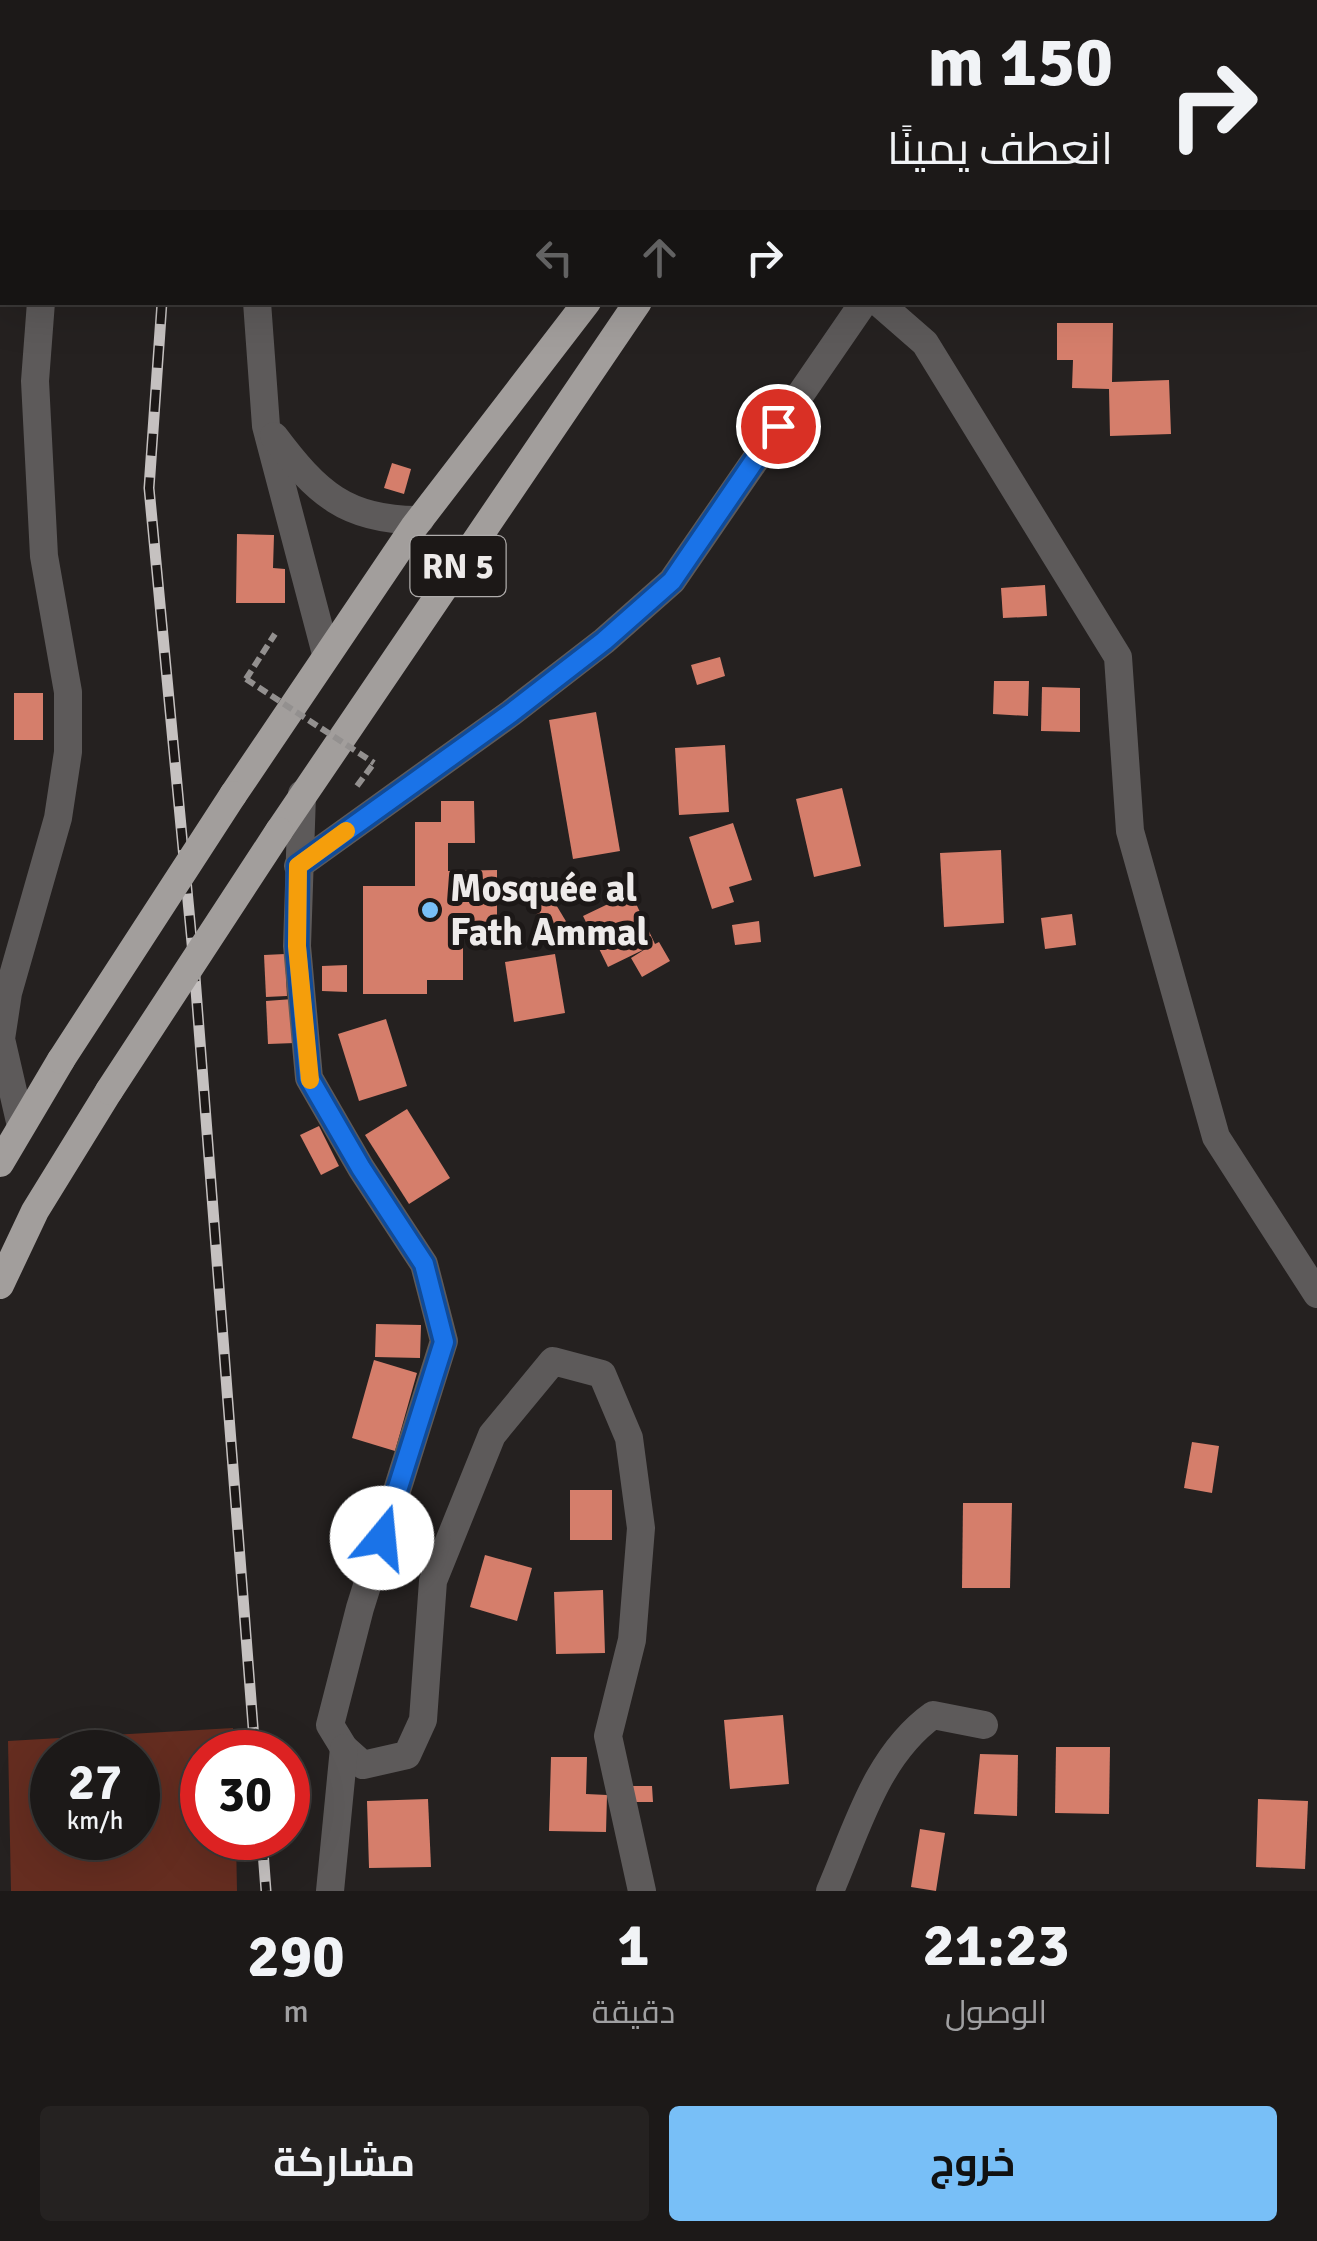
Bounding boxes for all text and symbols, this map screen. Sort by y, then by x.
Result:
text: 150 m [928,19,1113,105]
icon: right [1148,40,1278,170]
text: انعطف يمينًا [887,122,1113,177]
icon: left [527,230,582,285]
icon: ahead [632,230,687,285]
icon: right [737,230,792,285]
pin [736,384,821,469]
icon: arrive [751,399,806,454]
road number: RN 5 [410,536,506,596]
place label: Mosquée al Fath Ammal [450,865,648,956]
marker: Mosquée al Fath Ammal [419,899,441,921]
position arrow [330,1486,434,1590]
speed limit sign: 30 [180,1730,310,1860]
text: 27 [68,1752,122,1814]
text: km/h [67,1805,123,1836]
text: 1 [617,1909,650,1983]
text: 21:23 [922,1909,1070,1983]
text: 290 [247,1920,345,1994]
text: m [283,1992,309,2031]
text: دقيقة [592,1993,675,2032]
text: الوصول [945,1993,1047,2032]
button: مشاركة [40,2106,649,2221]
button: خروج [669,2106,1277,2221]

